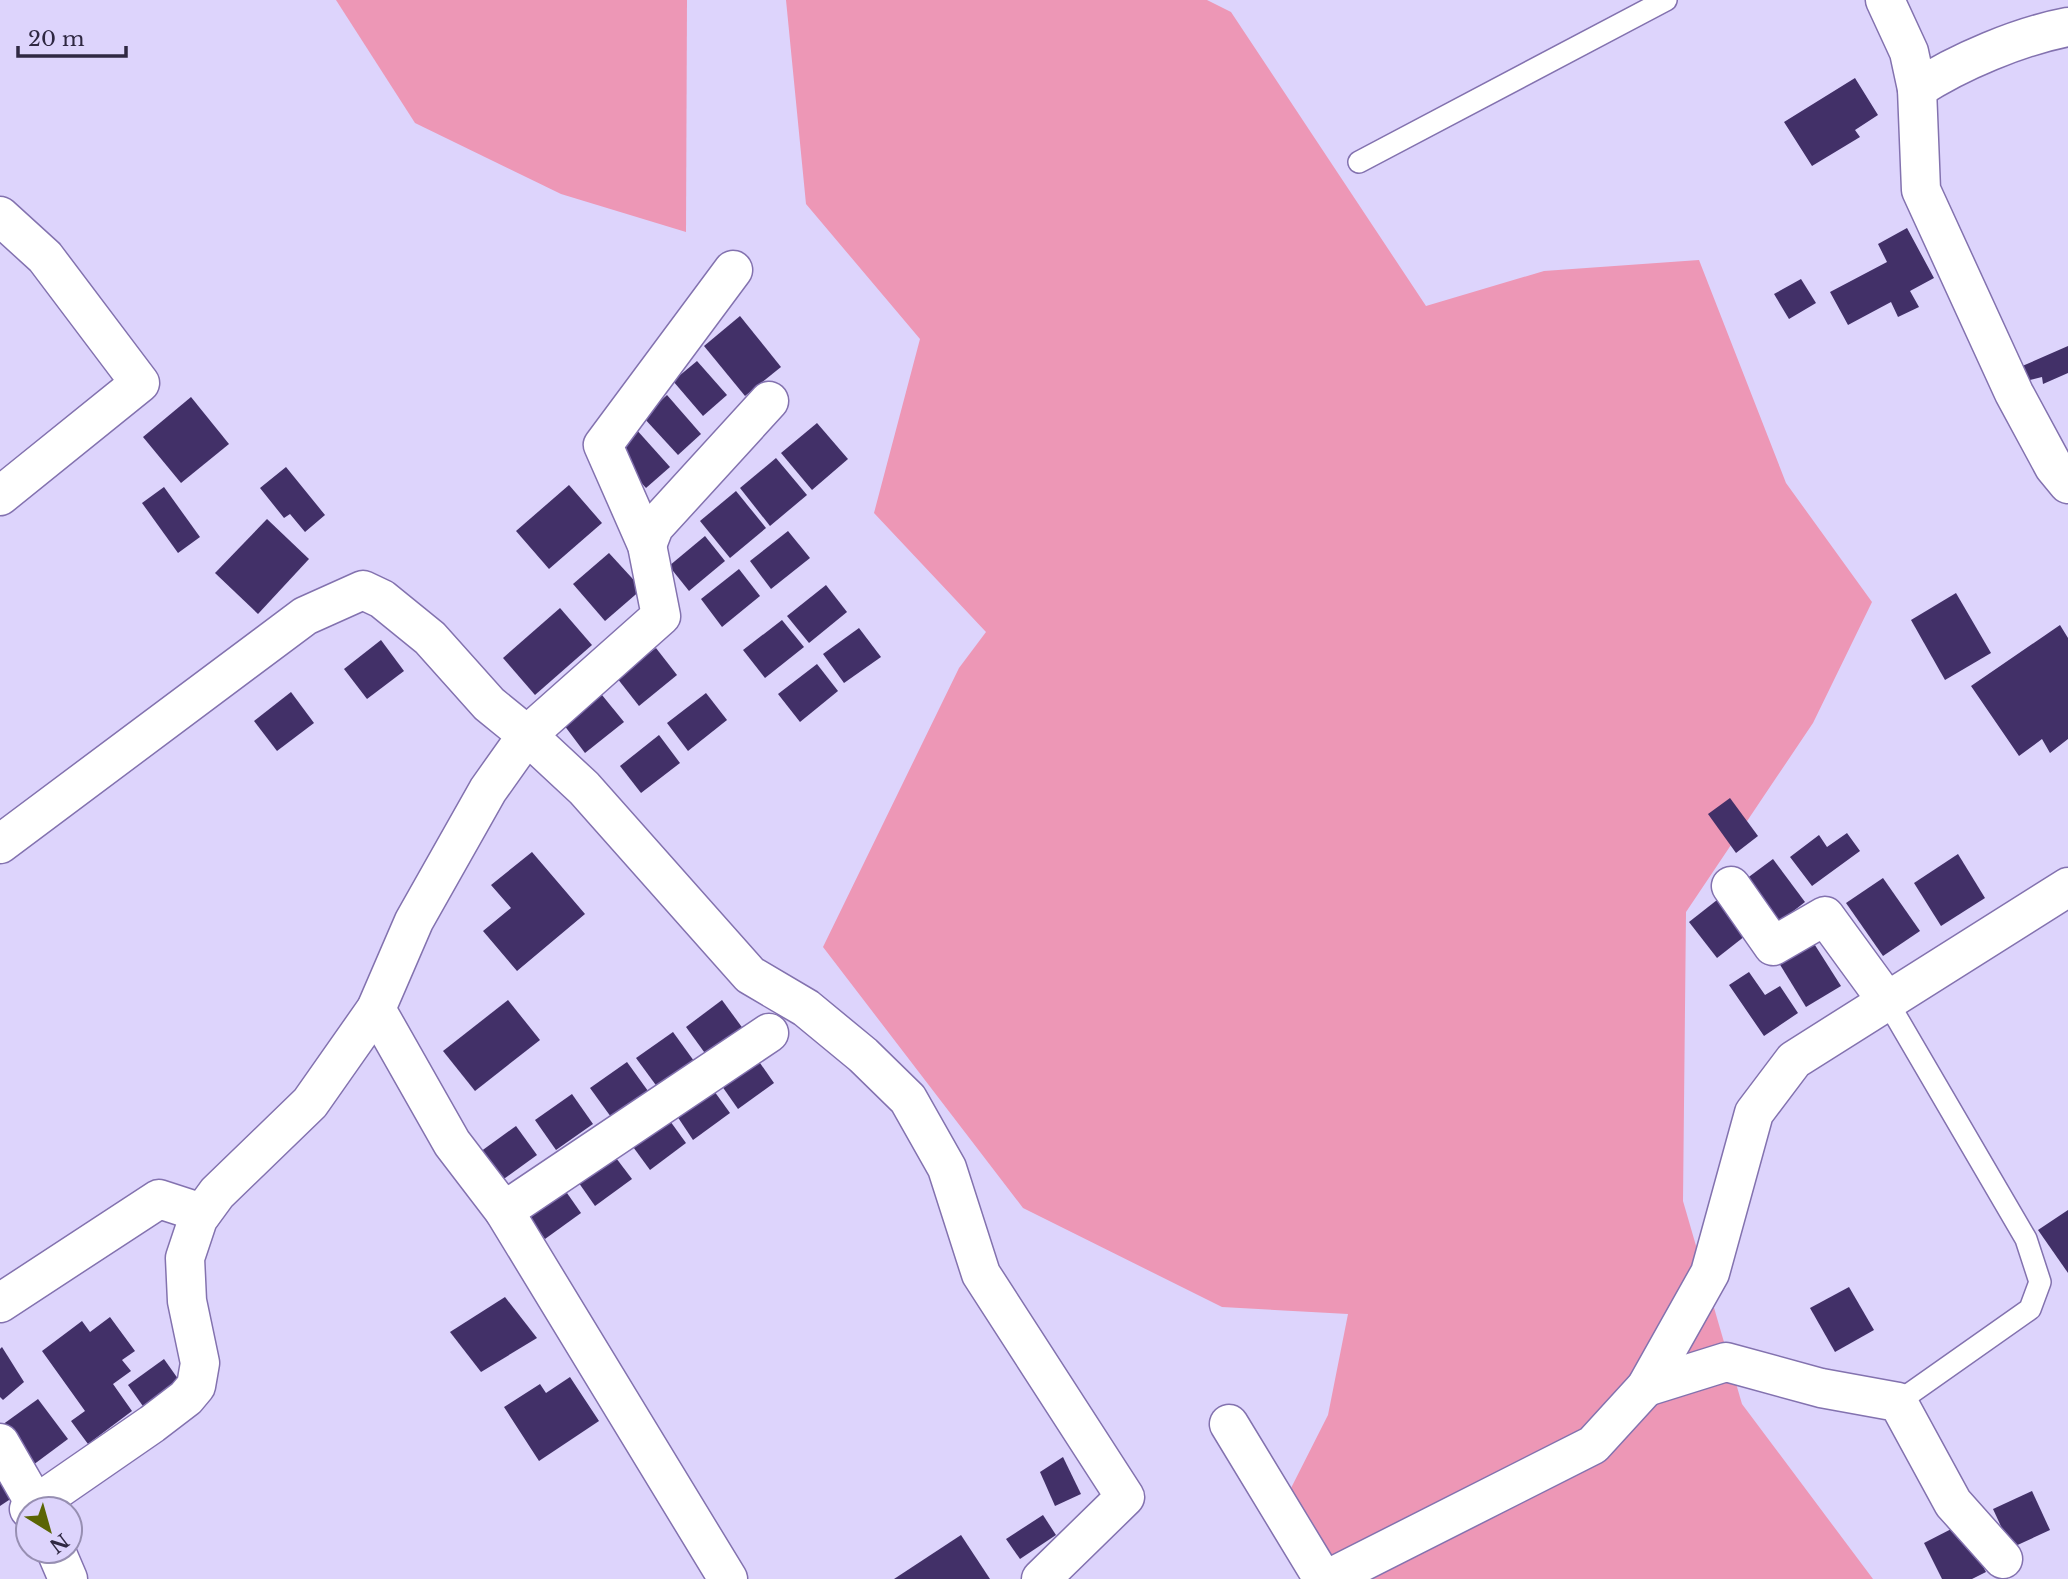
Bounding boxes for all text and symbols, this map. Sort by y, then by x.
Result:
scale bar [18,14,126,58]
text: 20 m [28,26,85,52]
north arrow [14,1495,84,1565]
text: N [45,1529,73,1558]

